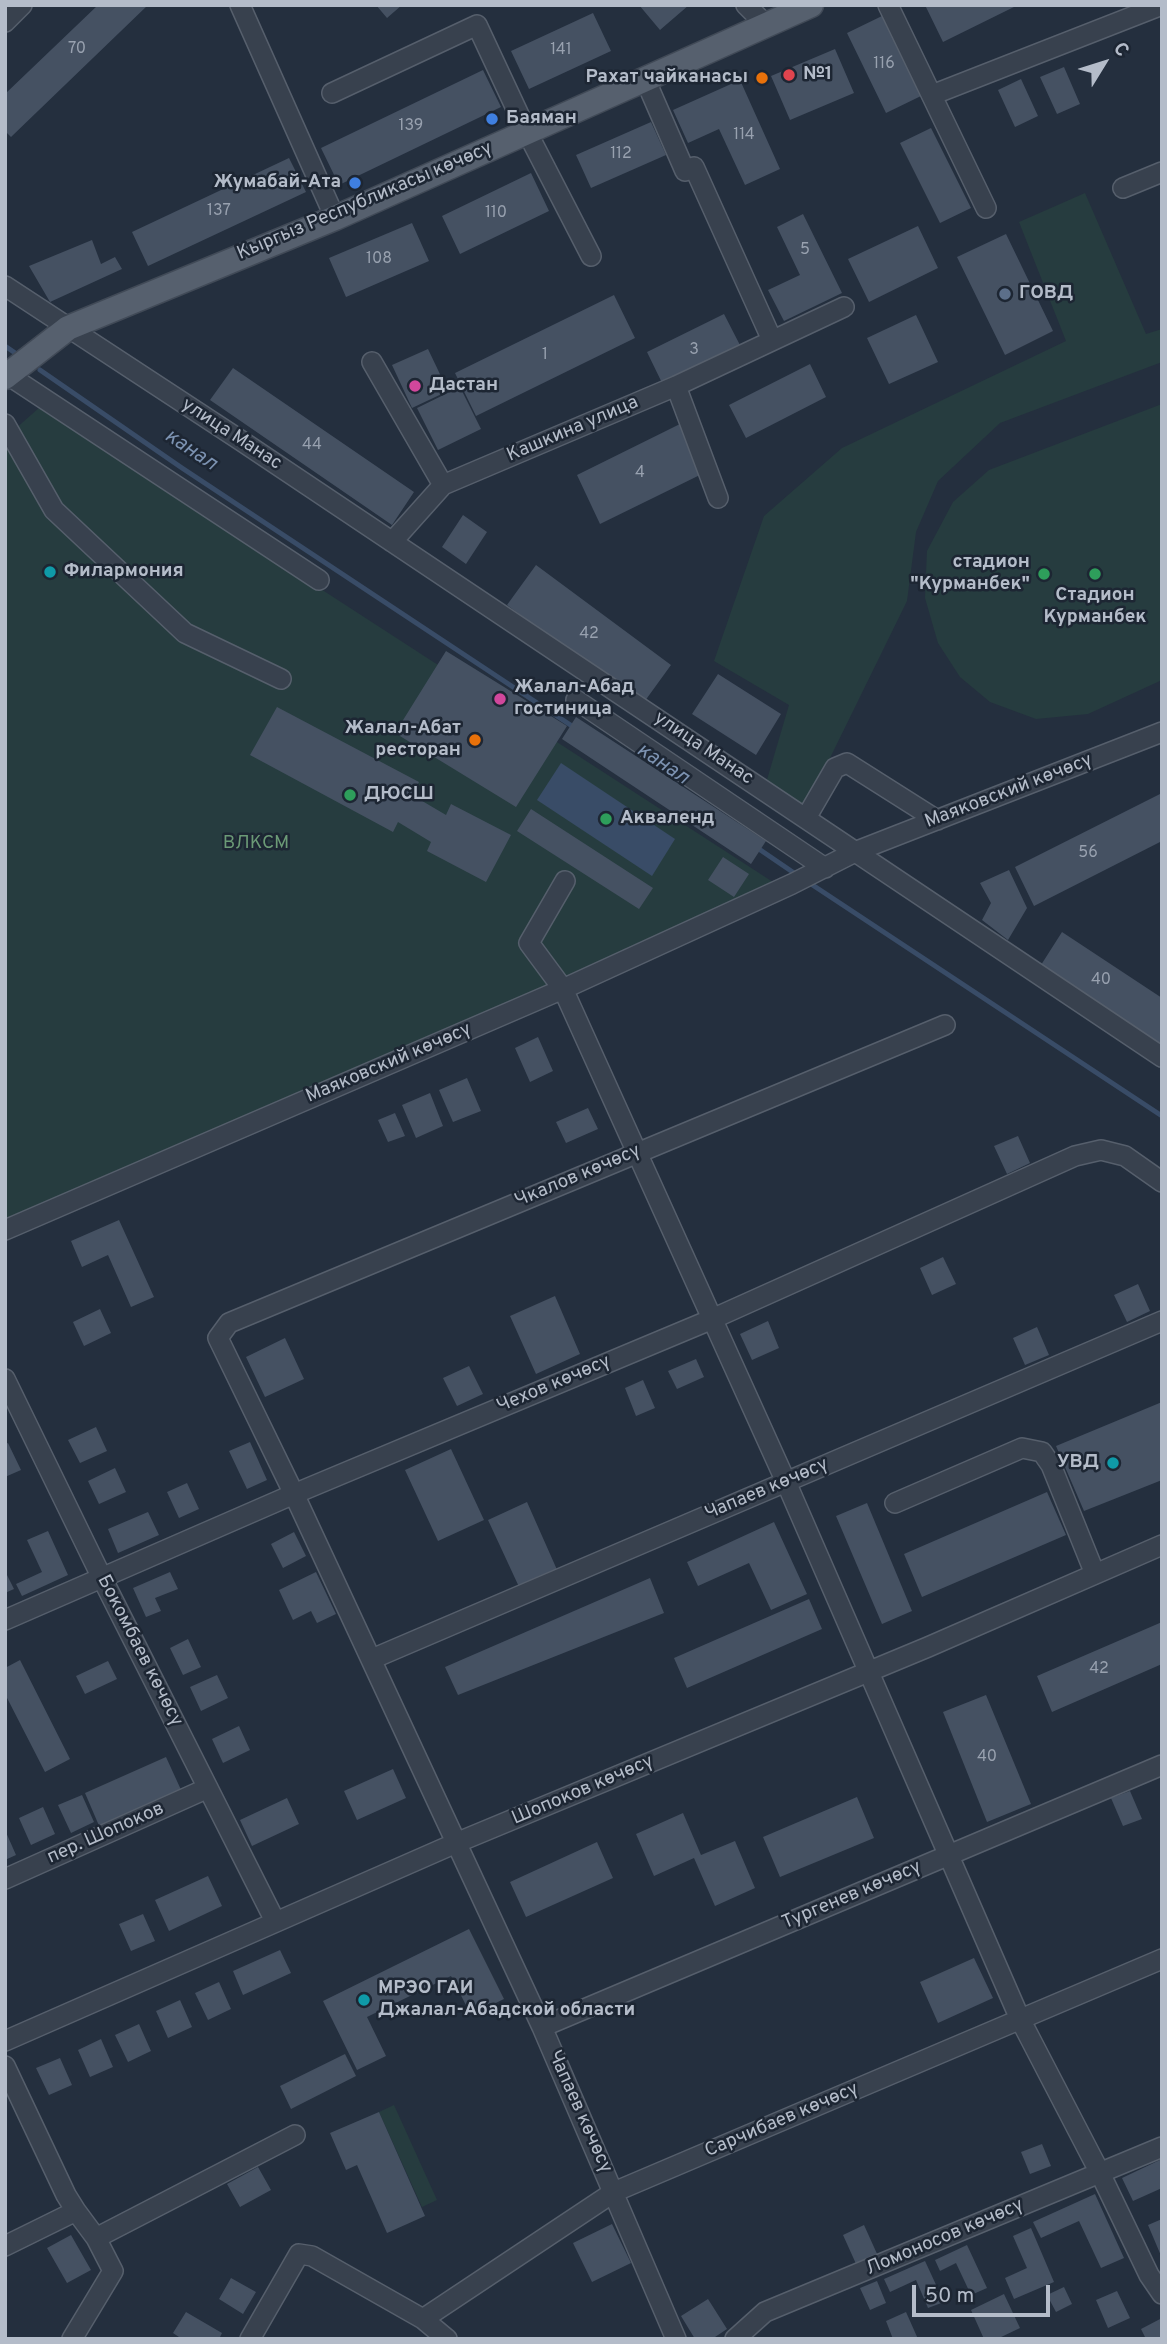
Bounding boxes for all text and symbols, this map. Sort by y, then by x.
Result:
north arrow [1069,28,1139,98]
text: С [1107,38,1134,62]
house number: 70 [68,40,86,60]
house number: 141 [550,41,572,61]
house number: 116 [873,55,895,75]
place label: №1 [803,64,832,86]
place label: Рахат чайканасы [586,67,748,89]
marker: №1 [781,67,797,83]
marker: Рахат чайканасы [754,70,770,86]
place label: Баяман [506,108,577,130]
marker: Баяман [484,111,500,127]
house number: 139 [399,117,423,137]
house number: 114 [733,126,755,146]
street label: Кыргыз Республикасы көчөсү [234,138,496,266]
house number: 112 [610,145,632,165]
place label: Жумабай-Ата [214,172,341,194]
marker: Жумабай-Ата [347,175,363,191]
house number: 137 [207,202,231,222]
house number: 110 [485,204,507,224]
house number: 5 [800,241,810,261]
house number: 108 [366,250,392,270]
place label: ГОВД [1019,283,1073,305]
marker: ГОВД [997,286,1013,302]
house number: 3 [689,341,699,361]
house number: 1 [542,346,548,366]
place label: Дастан [429,375,498,397]
marker: Дастан [407,378,423,394]
street label: Кашкина улица [504,392,642,468]
street label: улица Манас [177,394,285,476]
water label: канал [159,424,221,478]
house number: 44 [302,436,322,456]
house number: 4 [635,464,645,484]
place label: стадион "Курманбек" [910,552,1030,596]
place label: Филармония [64,561,184,583]
marker: Филармония [42,564,58,580]
marker: стадион "Курманбек" [1036,566,1052,582]
marker: Стадион Курманбек [1087,566,1103,582]
place label: Стадион Курманбек [1044,585,1146,629]
house number: 42 [579,625,599,645]
place label: Жалал-Абад гостиница [514,677,634,721]
marker: Жалал-Абад гостиница [492,691,508,707]
street label: улица Манас [649,707,757,791]
place label: Жалал-Абат ресторан [345,718,461,762]
marker: Жалал-Абат ресторан [467,732,483,748]
water label: канал [631,738,693,792]
street label: Маяковский көчөсү [922,750,1096,834]
place label: ДЮСШ [364,784,434,806]
marker: ДЮСШ [342,787,358,803]
place label: Акваленд [620,808,714,830]
marker: Акваленд [598,811,614,827]
park label: ВЛКСМ [223,833,289,855]
house number: 56 [1078,844,1098,864]
house number: 40 [1091,971,1111,991]
street label: Маяковский көчөсү [303,1019,475,1109]
street label: Чкалов көчөсү [512,1140,644,1214]
street label: Чехов көчөсү [494,1351,614,1419]
place label: УВД [1057,1452,1099,1474]
street label: Чапаев көчөсү [702,1454,832,1526]
marker: УВД [1105,1455,1121,1471]
street label: Бокомбаев көчөсү [91,1572,187,1730]
house number: 42 [1089,1660,1109,1680]
house number: 40 [977,1748,997,1768]
street label: Шопоков көчөсү [509,1751,657,1831]
street label: пер. Шопоков [44,1798,168,1870]
street label: Тургенев көчөсү [779,1856,925,1936]
place label: МРЭО ГАИ Джалал-Абадской области [378,1978,635,2022]
marker: МРЭО ГАИ Джалал-Абадской области [356,1992,372,2008]
street label: Чапаев көчөсү [542,2047,616,2177]
street label: Сарчибаев көчөсү [702,2078,862,2164]
street label: Ломоносов көчөсү [863,2194,1027,2282]
scale bar [915,2270,1053,2314]
text: 50 m [925,2283,974,2310]

